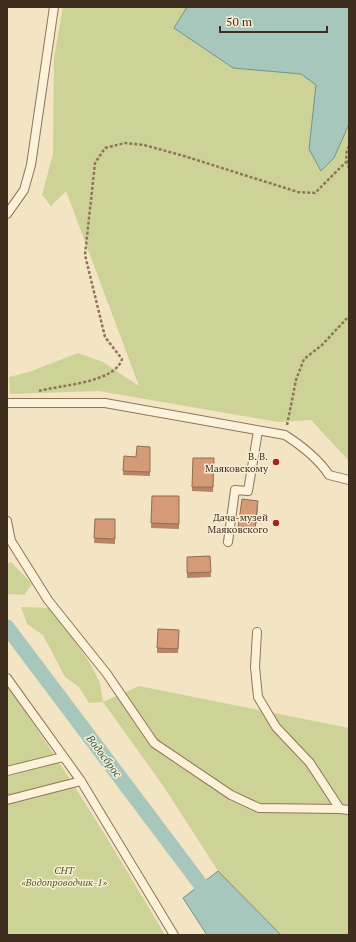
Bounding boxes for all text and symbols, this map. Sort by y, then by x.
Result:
scale bar [220,8,327,34]
text: 50 m [226,14,253,29]
place label: В. В. Маяковскому [205,450,269,475]
marker: В. В. Маяковскому [271,457,281,467]
place label: Дача-музей Маяковского [208,511,268,536]
marker: Дача-музей Маяковского [271,518,281,528]
water label: Водосброс [83,731,125,780]
park label: СНТ «Водопроводчик-1» [21,864,107,889]

